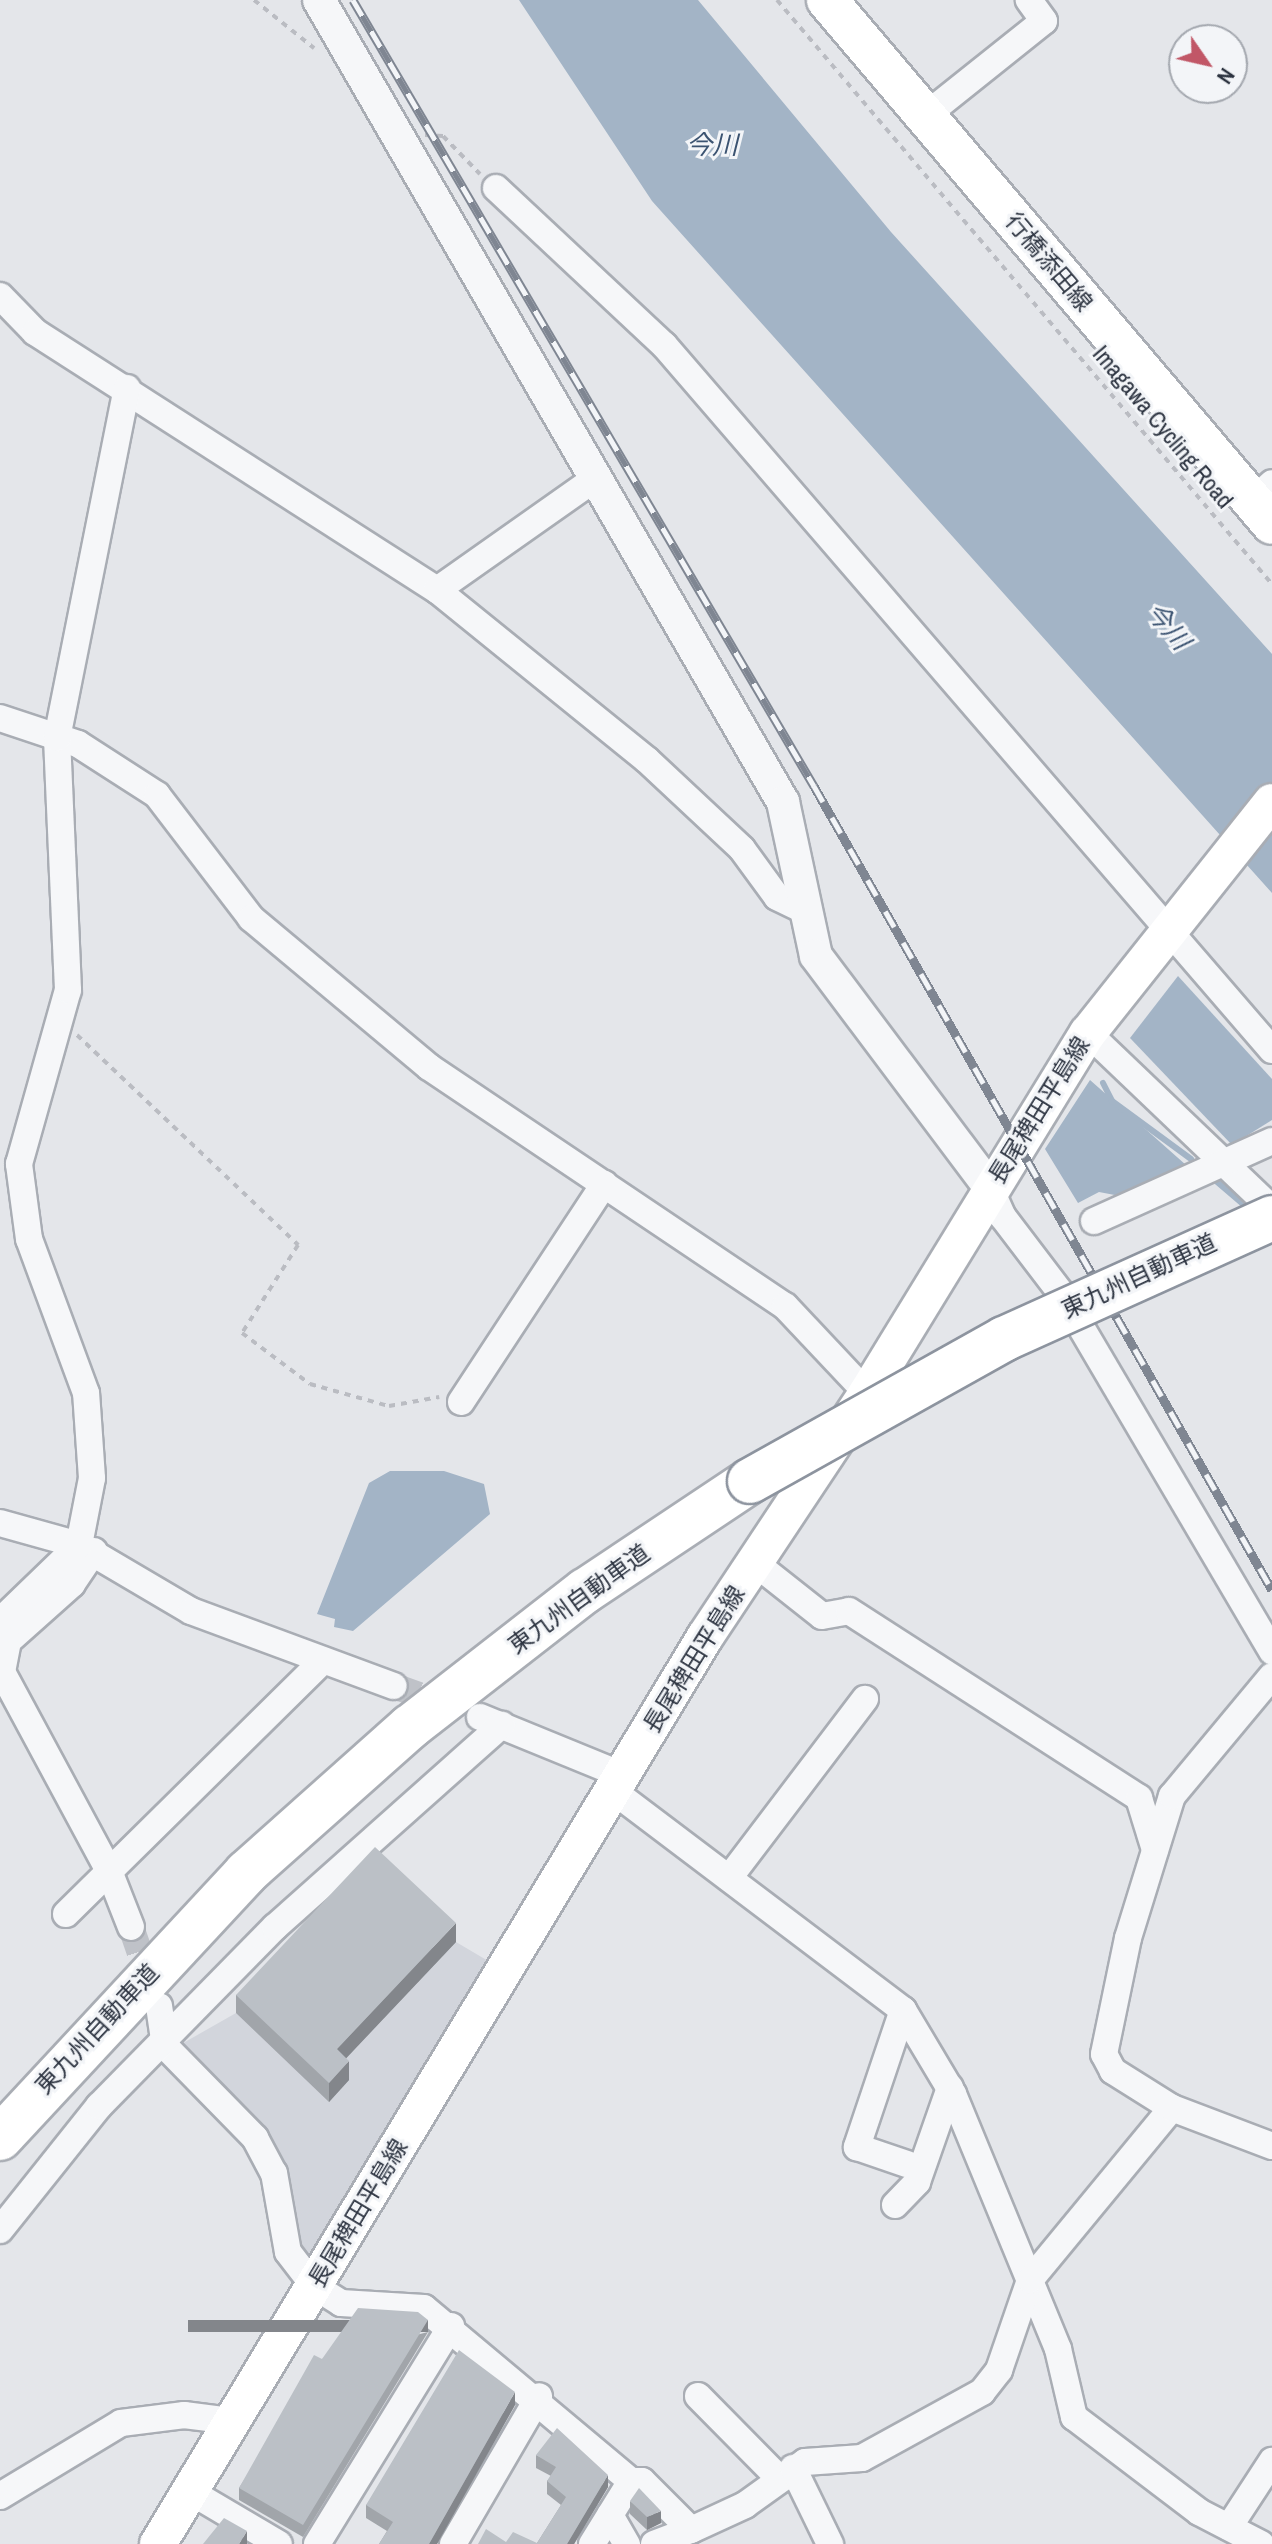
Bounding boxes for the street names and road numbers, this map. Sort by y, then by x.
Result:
street label: 行橋添田線 [999,207,1099,317]
street label: Imagawa Cycling Road [1087,340,1239,514]
street label: 長尾稗田平島線 [982,1031,1096,1189]
street label: 東九州自動車道 [1057,1227,1221,1325]
street label: 東九州自動車道 [503,1538,655,1660]
street label: 長尾稗田平島線 [637,1580,751,1738]
street label: 東九州自動車道 [29,1958,165,2100]
street label: 長尾稗田平島線 [302,2134,414,2292]

